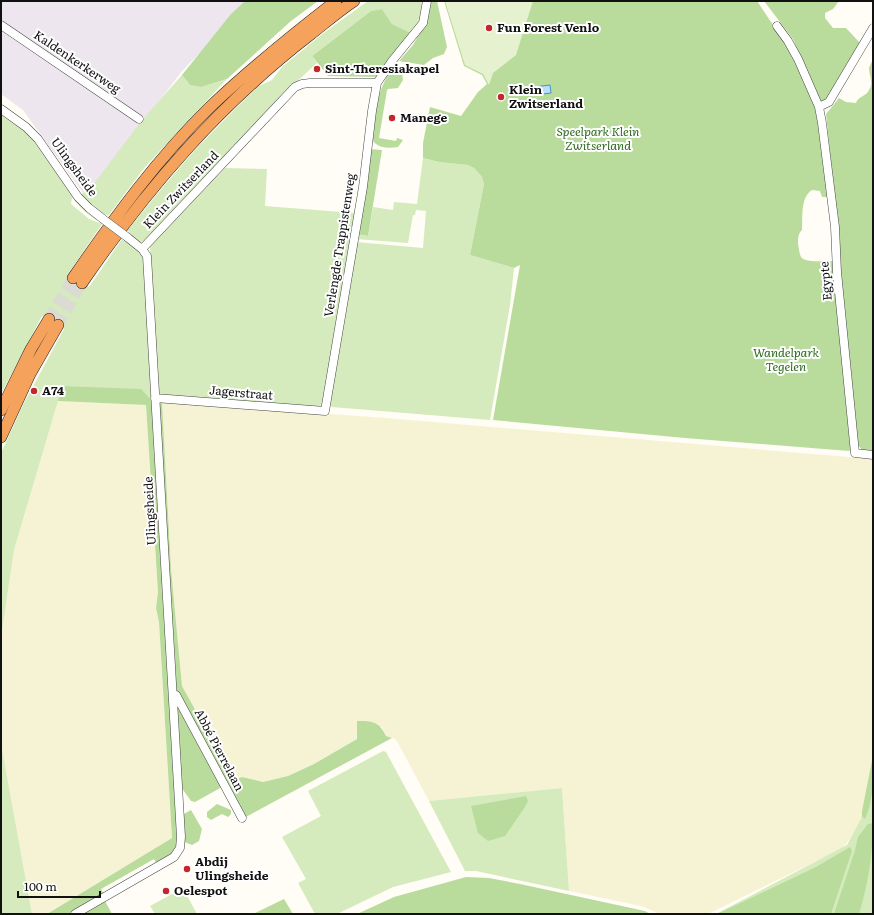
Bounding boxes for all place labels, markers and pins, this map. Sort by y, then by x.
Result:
place label: Fun Forest Venlo [497,18,600,36]
marker: Fun Forest Venlo [484,23,494,33]
place label: Sint-Theresiakapel [325,59,440,77]
marker: Sint-Theresiakapel [312,64,322,74]
place label: Klein Zwitserland [509,80,583,112]
marker: Klein Zwitserland [496,92,506,102]
place label: Manege [400,108,448,126]
marker: Manege [387,113,397,123]
place label: A74 [42,381,65,399]
marker: A74 [29,386,39,396]
place label: Abdij Ulingsheide [195,852,269,884]
marker: Abdij Ulingsheide [182,864,192,874]
place label: Oelespot [174,881,228,899]
marker: Oelespot [161,886,171,896]

